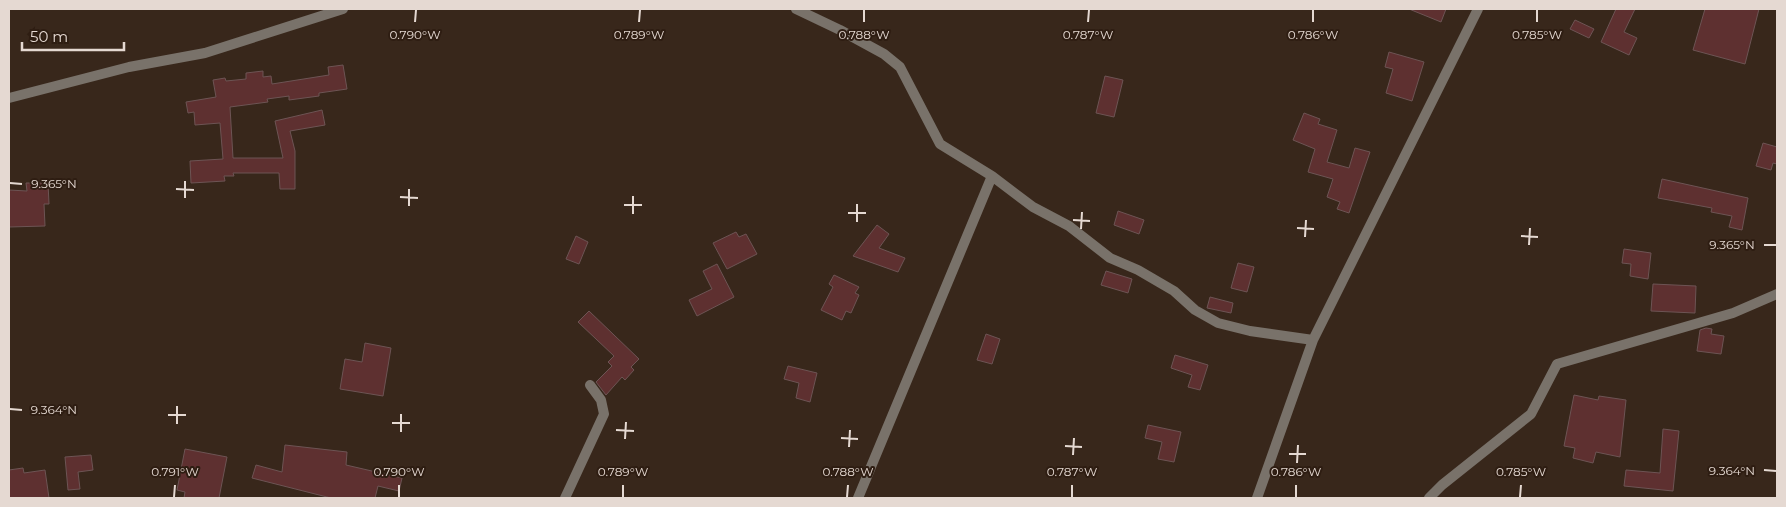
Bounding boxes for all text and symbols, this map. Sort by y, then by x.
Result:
scale bar [22,20,125,52]
text: 50 m [30,27,68,46]
text: 0.790°W [389,27,441,42]
text: 0.789°W [614,27,664,42]
text: 0.788°W [838,27,890,42]
text: 0.787°W [1063,27,1113,42]
text: 0.786°W [1288,27,1338,42]
text: 0.785°W [1512,27,1562,42]
text: 9.365°N [31,176,77,191]
text: 9.365°N [1709,237,1755,252]
text: 9.364°N [31,402,77,417]
text: 9.364°N [1709,463,1755,478]
text: 0.791°W [151,464,199,479]
text: 0.790°W [373,464,425,479]
text: 0.789°W [598,464,648,479]
text: 0.788°W [822,464,874,479]
text: 0.787°W [1047,464,1097,479]
text: 0.786°W [1271,464,1321,479]
text: 0.785°W [1496,464,1546,479]

